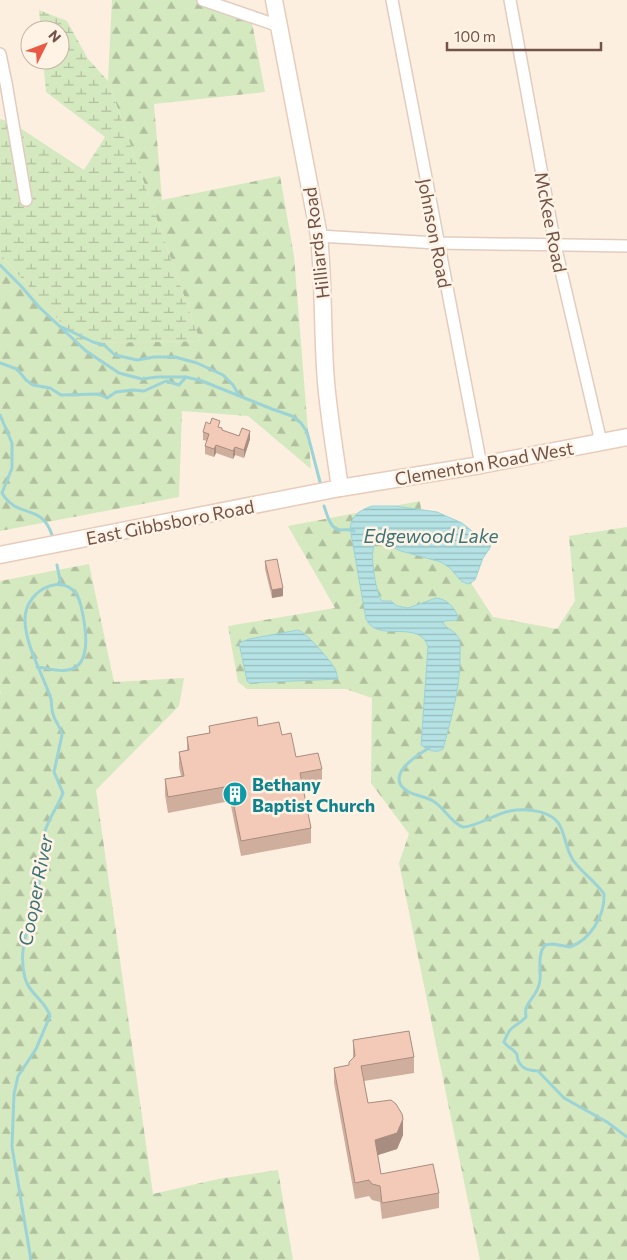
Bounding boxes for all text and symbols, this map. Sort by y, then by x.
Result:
north arrow [20,20,70,70]
scale bar [447,20,601,52]
text: N [45,26,65,46]
text: 100 m [454,27,496,45]
street label: McKee Road [530,170,572,274]
street label: Johnson Road [414,176,456,290]
street label: Hilliards Road [298,186,334,300]
street label: Clementon Road West [393,436,575,490]
street label: East Gibbsboro Road [84,495,256,549]
water label: Edgewood Lake [363,524,499,547]
place label: Bethany Baptist Church [252,773,375,816]
building icon: Bethany Baptist Church [222,781,248,807]
water label: Cooper River [13,831,57,948]

